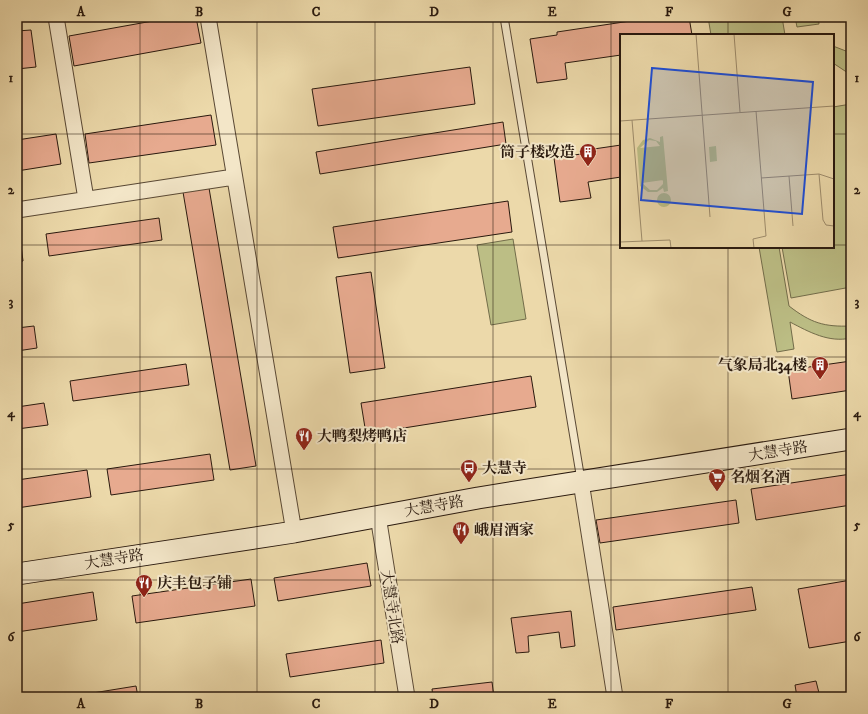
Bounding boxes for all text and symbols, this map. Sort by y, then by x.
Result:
text: A [76,4,86,20]
text: B [195,4,203,20]
text: C [312,4,321,20]
text: D [429,4,439,20]
text: E [547,4,557,20]
text: F [665,4,674,20]
text: G [782,4,792,20]
inset map [620,34,834,248]
text: 1 [9,70,14,86]
text: 1 [855,70,860,86]
building icon: 筒子楼改造 [578,142,598,167]
place label: 筒子楼改造 [500,143,575,162]
text: 2 [8,182,15,198]
text: 2 [854,182,861,198]
text: 3 [9,294,14,310]
text: 3 [855,294,860,310]
building icon: 气象局北34楼 [810,355,830,380]
place label: 气象局北34楼 [718,356,807,375]
text: 4 [6,405,15,422]
text: 4 [852,405,861,422]
restaurant icon: 大鸭梨烤鸭店 [294,426,314,451]
place label: 大鸭梨烤鸭店 [317,427,407,446]
street label: 大慧寺路 [747,437,809,466]
bus stop icon: 大慧寺 [459,458,479,483]
place label: 大慧寺 [482,459,527,478]
supermarket icon: 名烟名酒 [707,467,727,492]
place label: 名烟名酒 [730,468,790,487]
street label: 大慧寺路 [403,492,465,521]
text: 5 [7,517,15,533]
text: 5 [853,517,861,533]
restaurant icon: 峨眉酒家 [451,520,471,545]
place label: 峨眉酒家 [474,521,534,540]
street label: 大慧寺路 [83,545,145,574]
street label: 大慧寺北路 [376,569,407,646]
restaurant icon: 庆丰包子铺 [134,573,154,598]
place label: 庆丰包子铺 [157,574,232,593]
text: 6 [8,629,16,645]
text: 6 [854,629,862,645]
text: A [76,696,86,712]
text: B [195,696,203,712]
text: C [312,696,321,712]
text: D [429,696,439,712]
text: E [547,696,557,712]
text: F [665,696,674,712]
text: G [782,696,792,712]

